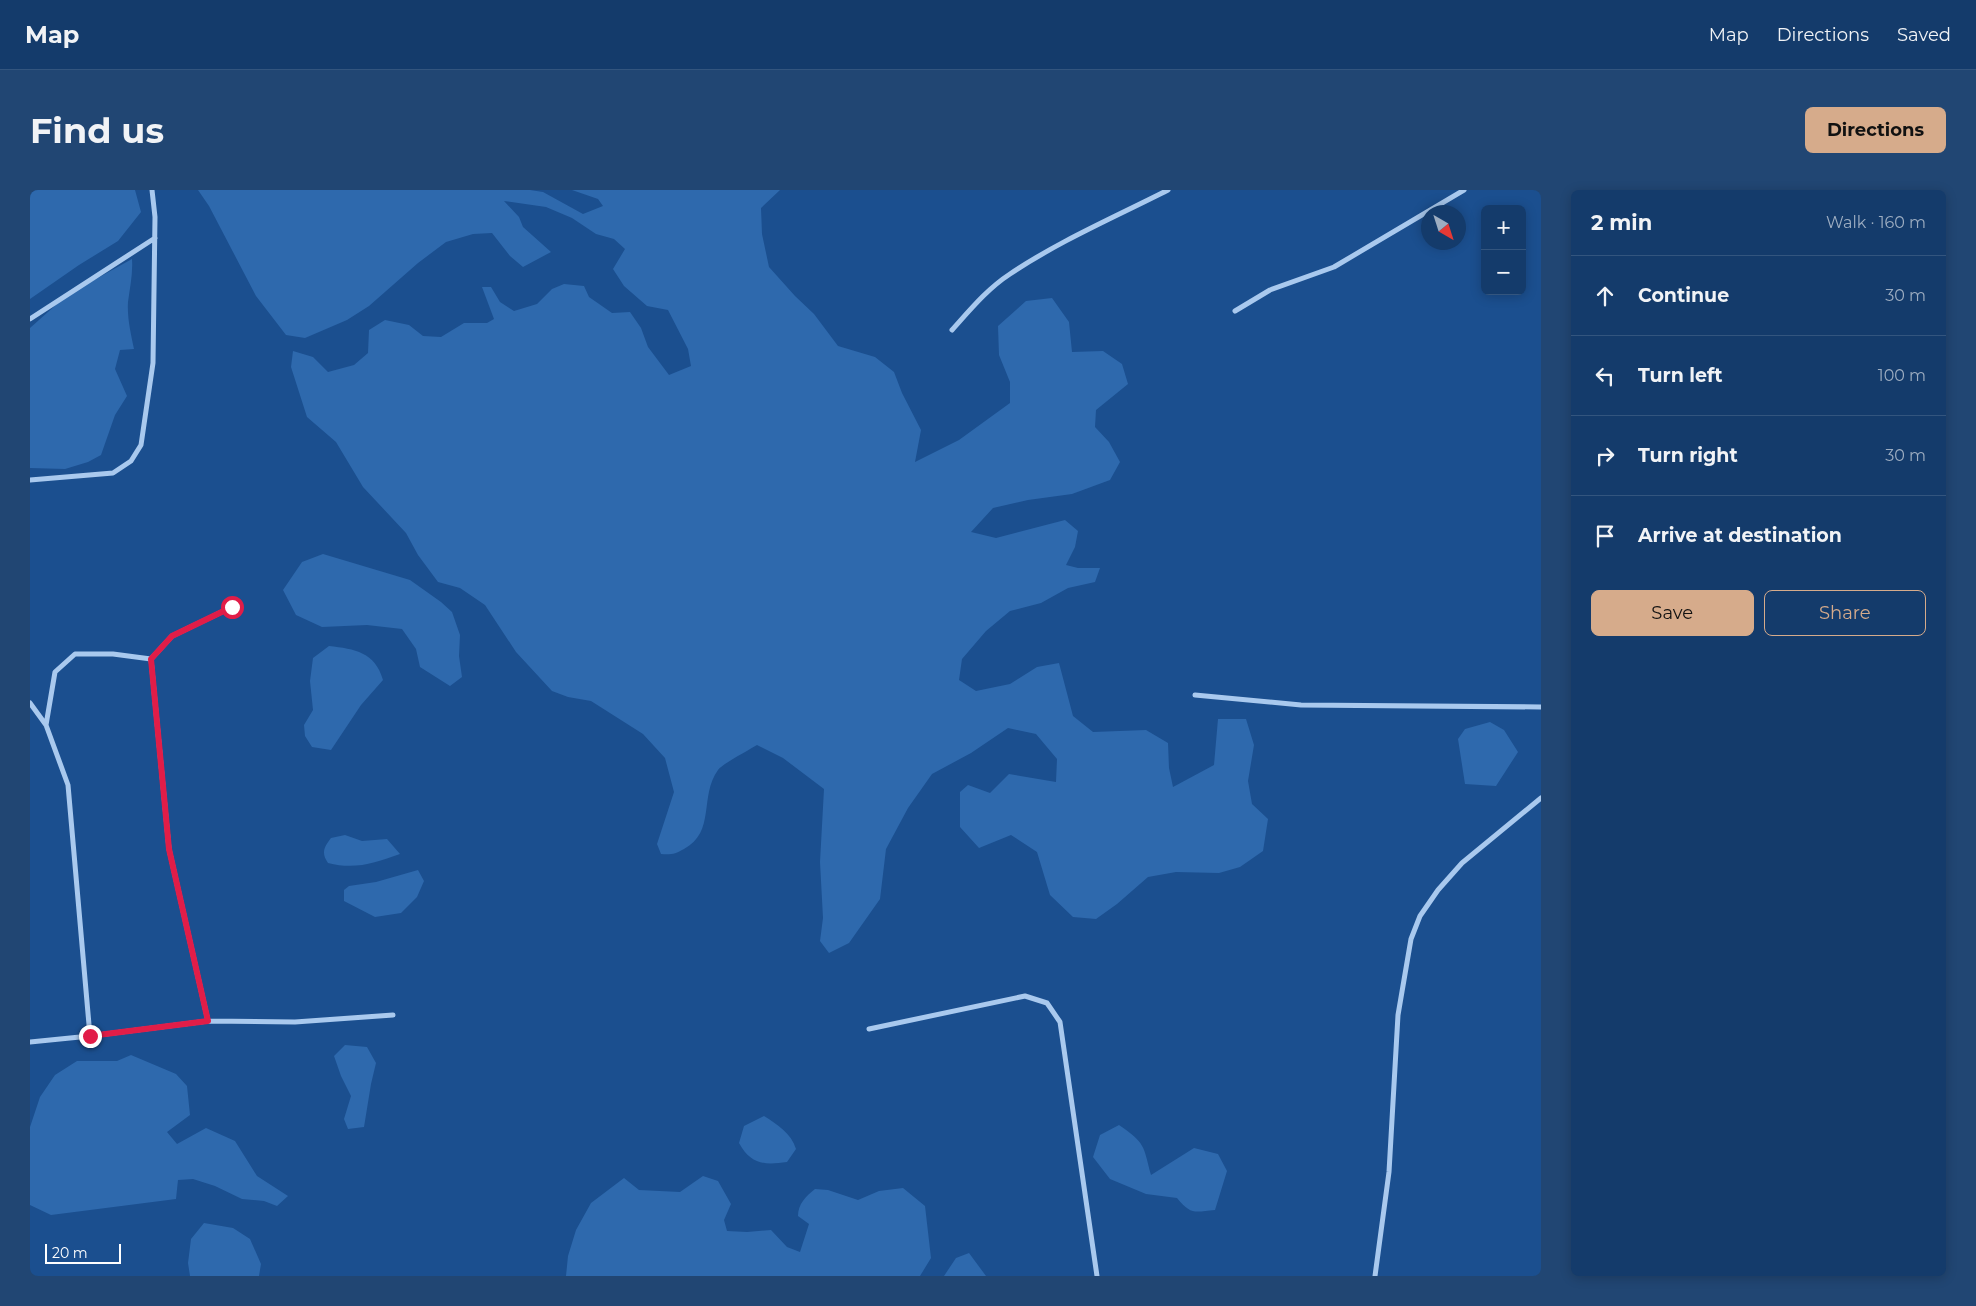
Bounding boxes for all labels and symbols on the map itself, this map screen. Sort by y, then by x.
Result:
north arrow [1421,205,1466,250]
route start [221,596,244,619]
route end [79,1025,102,1048]
scale bar [45,1241,121,1264]

